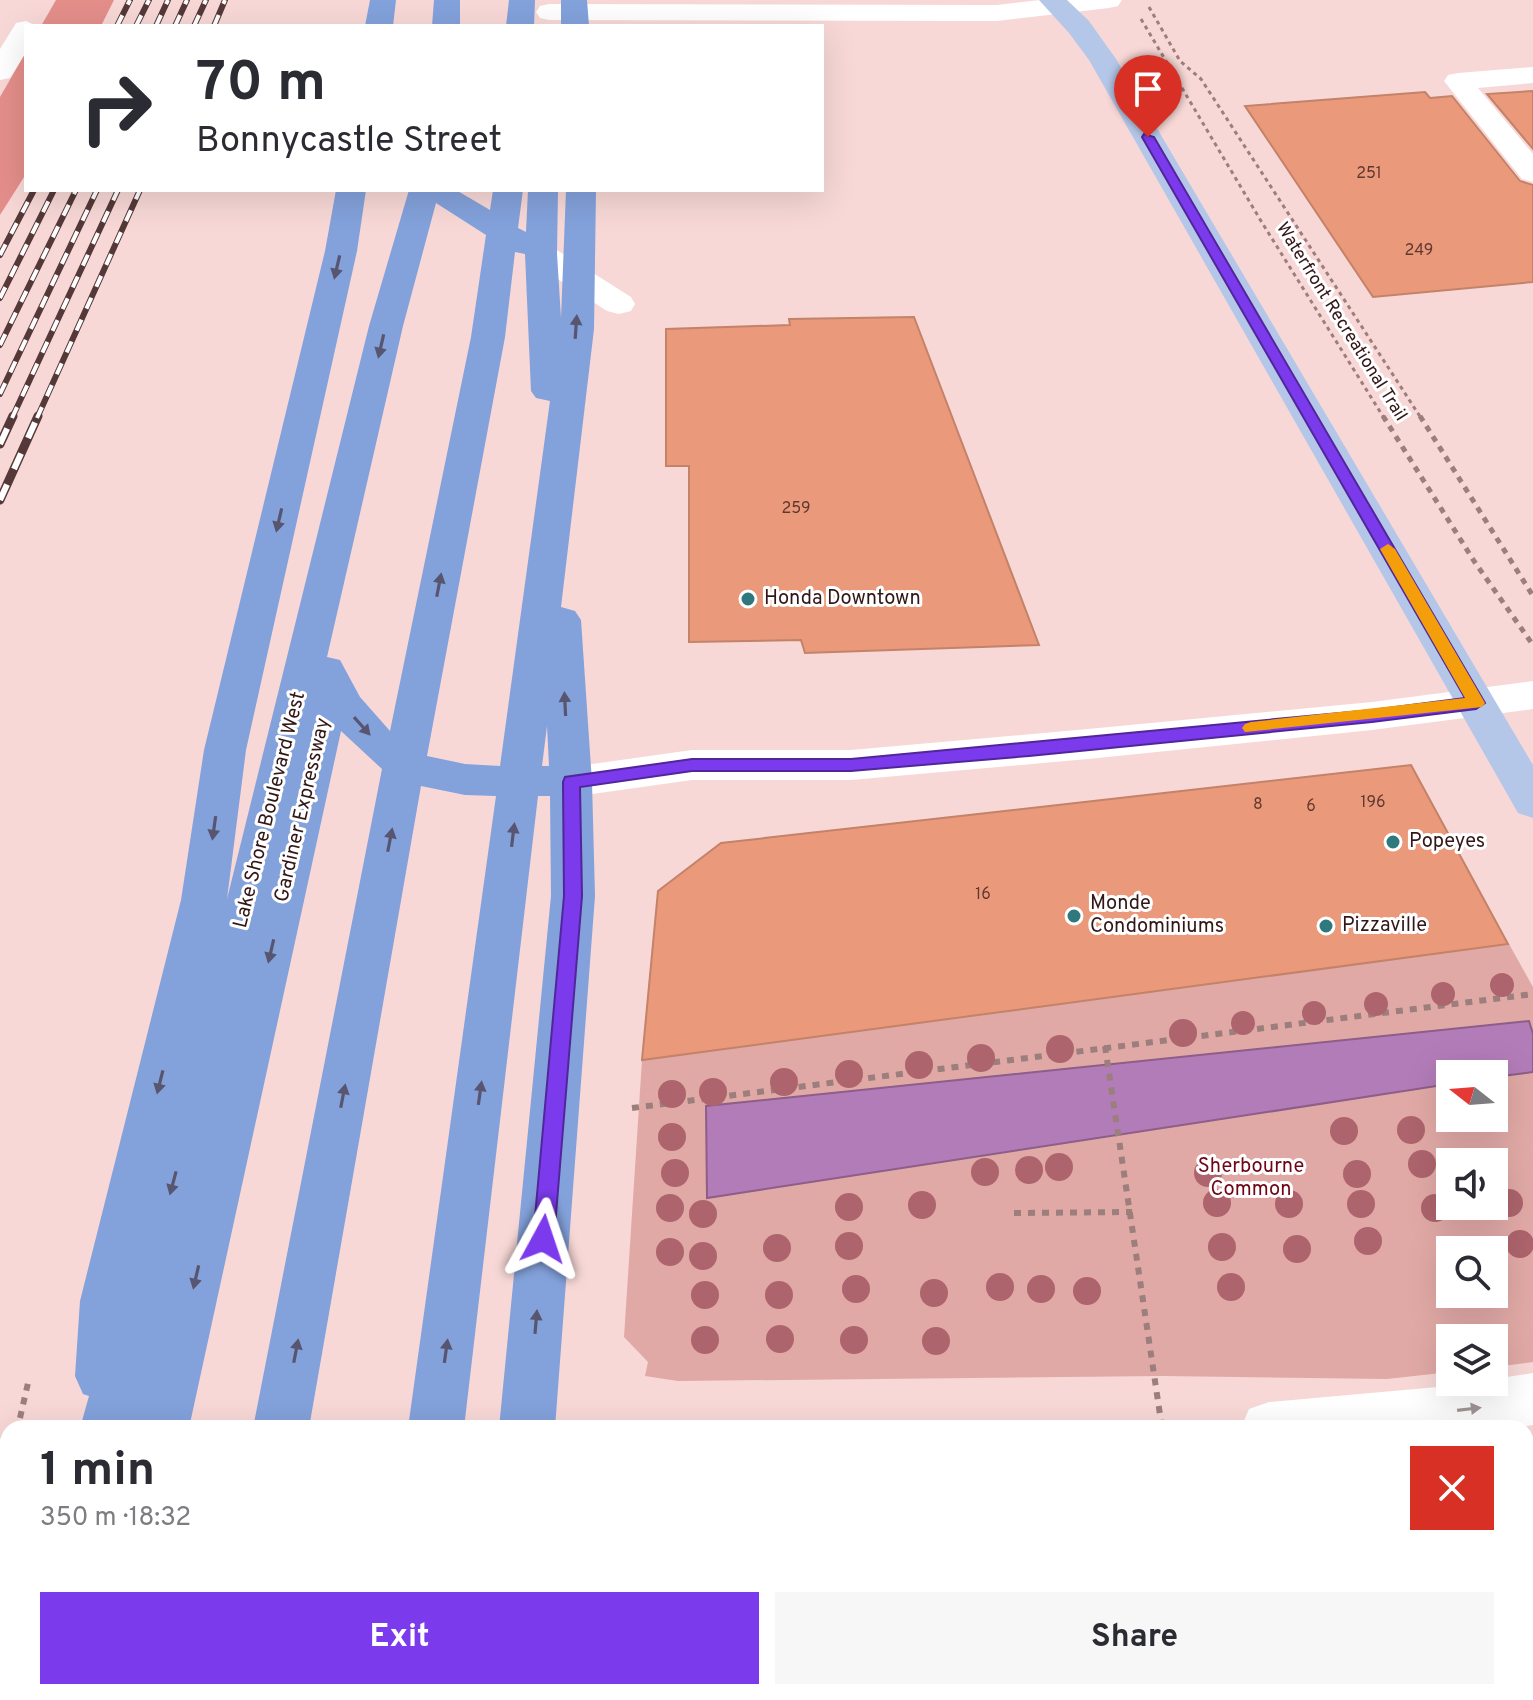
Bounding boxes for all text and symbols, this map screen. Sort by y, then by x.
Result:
text: 70 m [196,50,326,120]
pin [1114,55,1182,137]
icon: right [64,56,168,160]
icon: arrive [1126,67,1170,111]
text: Bonnycastle Street [196,119,502,165]
house number: 251 [1356,164,1382,184]
street label: Waterfront Recreational Trail [1270,218,1412,426]
house number: 249 [1405,241,1433,261]
one-way arrow [331,254,343,279]
one-way arrow [570,314,583,339]
one-way arrow [374,334,387,359]
house number: 259 [781,499,811,519]
one-way arrow [272,508,285,533]
one-way arrow [434,572,446,597]
place label: Honda Downtown [764,586,921,612]
marker: Honda Downtown [739,590,757,608]
street label: Lake Shore Boulevard West [228,689,312,931]
one-way arrow [559,691,572,716]
street label: Gardiner Expressway [269,715,337,905]
one-way arrow [352,717,370,736]
house number: 196 [1360,793,1386,813]
house number: 8 [1253,795,1263,815]
house number: 6 [1306,797,1316,817]
one-way arrow [207,815,220,840]
one-way arrow [507,822,520,847]
one-way arrow [385,827,397,852]
place label: Popeyes [1409,829,1485,855]
marker: Popeyes [1384,833,1402,851]
house number: 16 [975,885,991,905]
place label: Monde Condominiums [1090,891,1224,940]
marker: Monde Condominiums [1065,907,1083,925]
place label: Pizzaville [1342,913,1427,939]
marker: Pizzaville [1317,917,1335,935]
one-way arrow [264,938,276,963]
north arrow [1436,1060,1508,1132]
map controls [1436,1060,1508,1396]
one-way arrow [153,1069,165,1094]
one-way arrow [474,1080,487,1105]
one-way arrow [337,1083,350,1108]
button: sound [1436,1148,1508,1220]
park label: Sherbourne Common [1198,1154,1304,1203]
one-way arrow [166,1171,178,1196]
position arrow [501,1197,585,1281]
button: search [1436,1236,1508,1308]
one-way arrow [189,1264,201,1289]
one-way arrow [530,1309,543,1334]
button: layers [1436,1324,1508,1396]
one-way arrow [440,1338,453,1363]
one-way arrow [290,1339,302,1364]
one-way arrow [1457,1402,1482,1415]
text: 1 min [40,1442,155,1502]
button: close [1410,1446,1494,1530]
text: 350 m · 18:32 [40,1502,191,1535]
button: Exit [40,1592,759,1684]
button: Share [775,1592,1494,1684]

